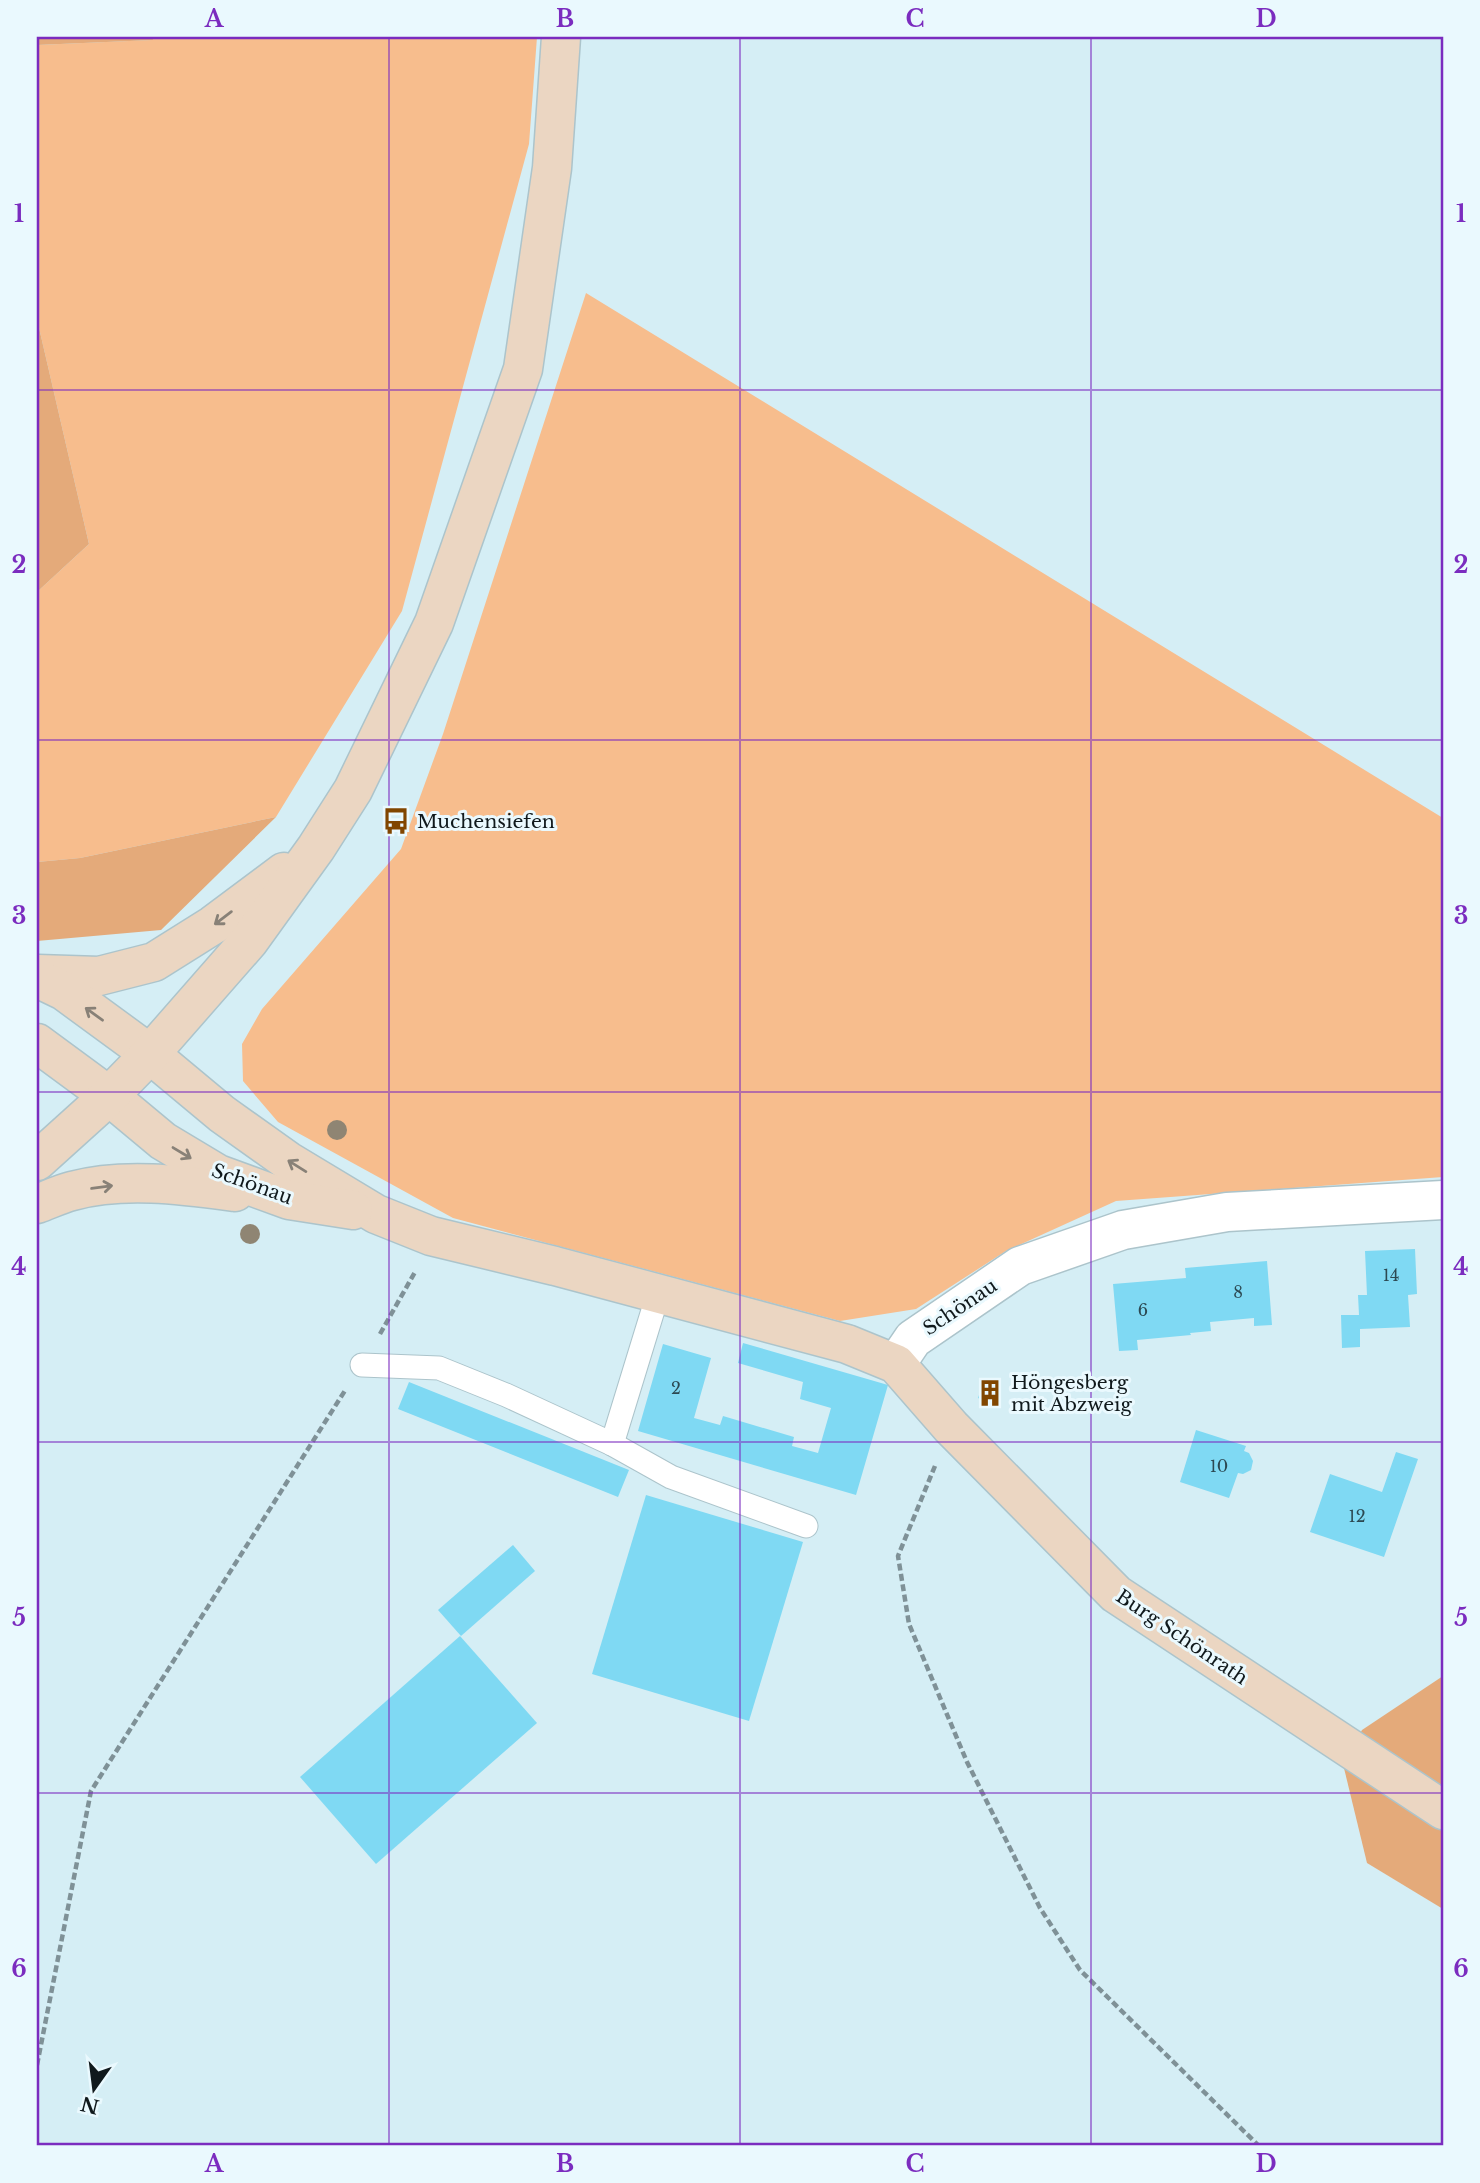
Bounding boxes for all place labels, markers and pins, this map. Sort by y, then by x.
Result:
bus stop icon: Muchensiefen [381,806,411,836]
place label: Muchensiefen [417,810,555,833]
place label: Höngesberg mit Abzweig [1011,1371,1133,1416]
building icon: Höngesberg mit Abzweig [975,1378,1005,1408]

